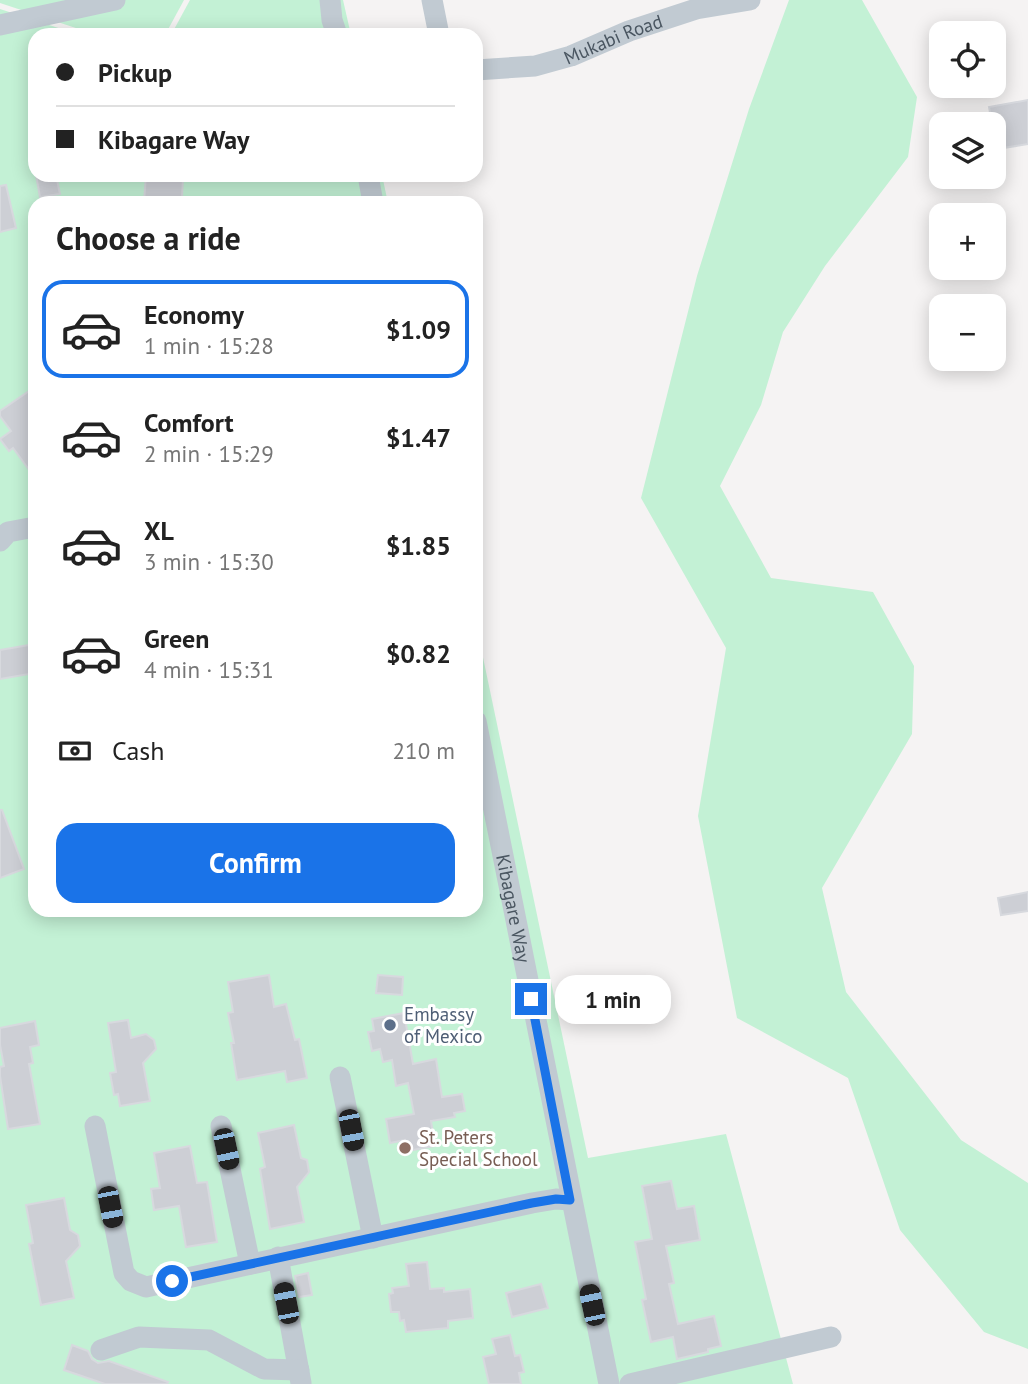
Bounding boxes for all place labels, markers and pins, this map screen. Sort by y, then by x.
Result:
place label: Embassy of Mexico [404,1002,483,1048]
marker: Embassy of Mexico [382,1017,398,1033]
place label: St. Peters Special School [419,1125,538,1171]
marker: St. Peters Special School [397,1140,413,1156]

